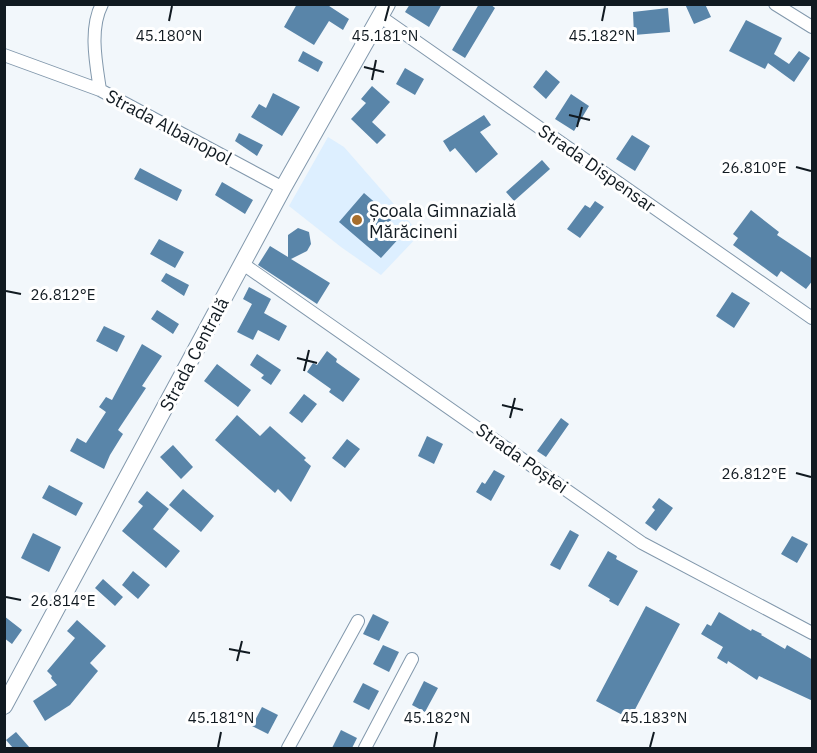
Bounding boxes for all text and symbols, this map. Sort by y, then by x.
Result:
text: 45.180°N [136,26,202,45]
text: 45.181°N [352,26,418,45]
text: 45.182°N [569,26,635,45]
street label: Strada Albanopol [102,84,236,170]
street label: Strada Dispensar [534,119,660,217]
text: 26.810°E [722,158,786,177]
place label: Școala Gimnazială Mărăcineni [369,199,517,243]
marker: Școala Gimnazială Mărăcineni [350,213,364,227]
text: 26.812°E [31,285,95,304]
street label: Strada Centrală [154,293,234,415]
street label: Strada Poștei [472,418,572,498]
text: 26.812°E [722,464,786,483]
text: 26.814°E [31,591,95,610]
text: 45.181°N [188,708,254,727]
text: 45.182°N [404,708,470,727]
text: 45.183°N [621,708,687,727]

